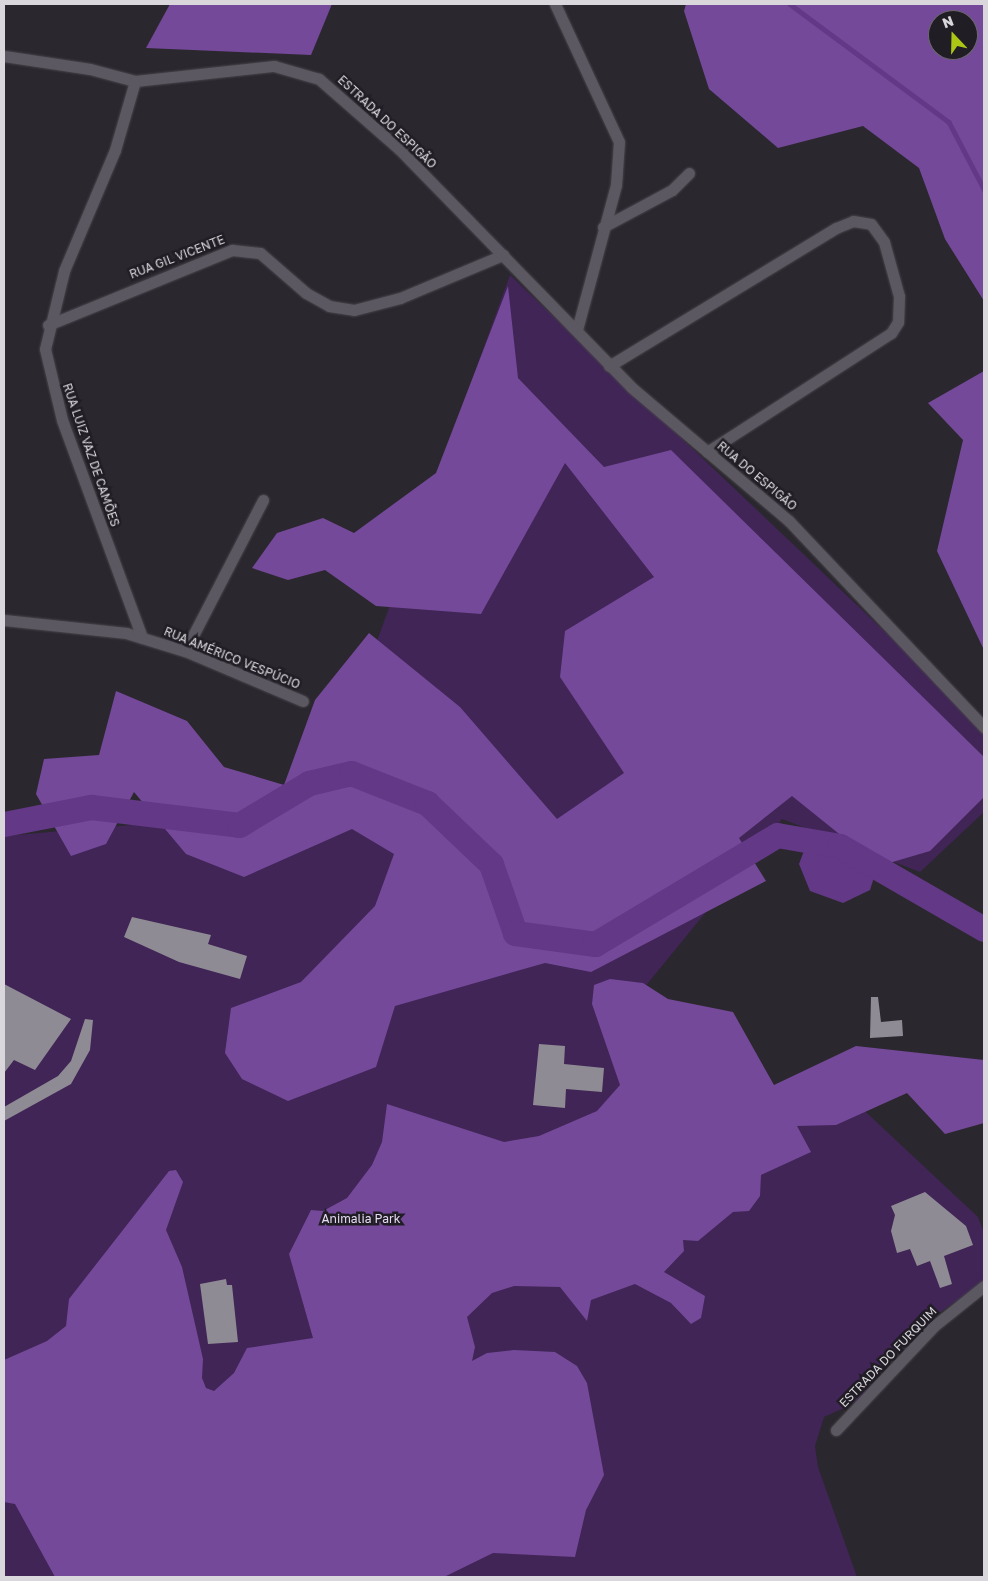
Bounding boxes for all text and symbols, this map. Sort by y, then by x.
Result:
north arrow [928,10,978,60]
text: N [940,12,956,31]
street label: ESTRADA DO ESPIGÃO [335,73,439,171]
street label: RUA GIL VICENTE [127,232,227,282]
street label: RUA LUIZ VAZ DE CAMÕES [60,381,122,529]
street label: RUA DO ESPIGÃO [714,439,800,513]
street label: RUA AMÉRICO VESPÚCIO [162,624,302,692]
park label: Animalia Park [322,1212,400,1226]
street label: ESTRADA DO FURQUIM [836,1304,940,1410]

